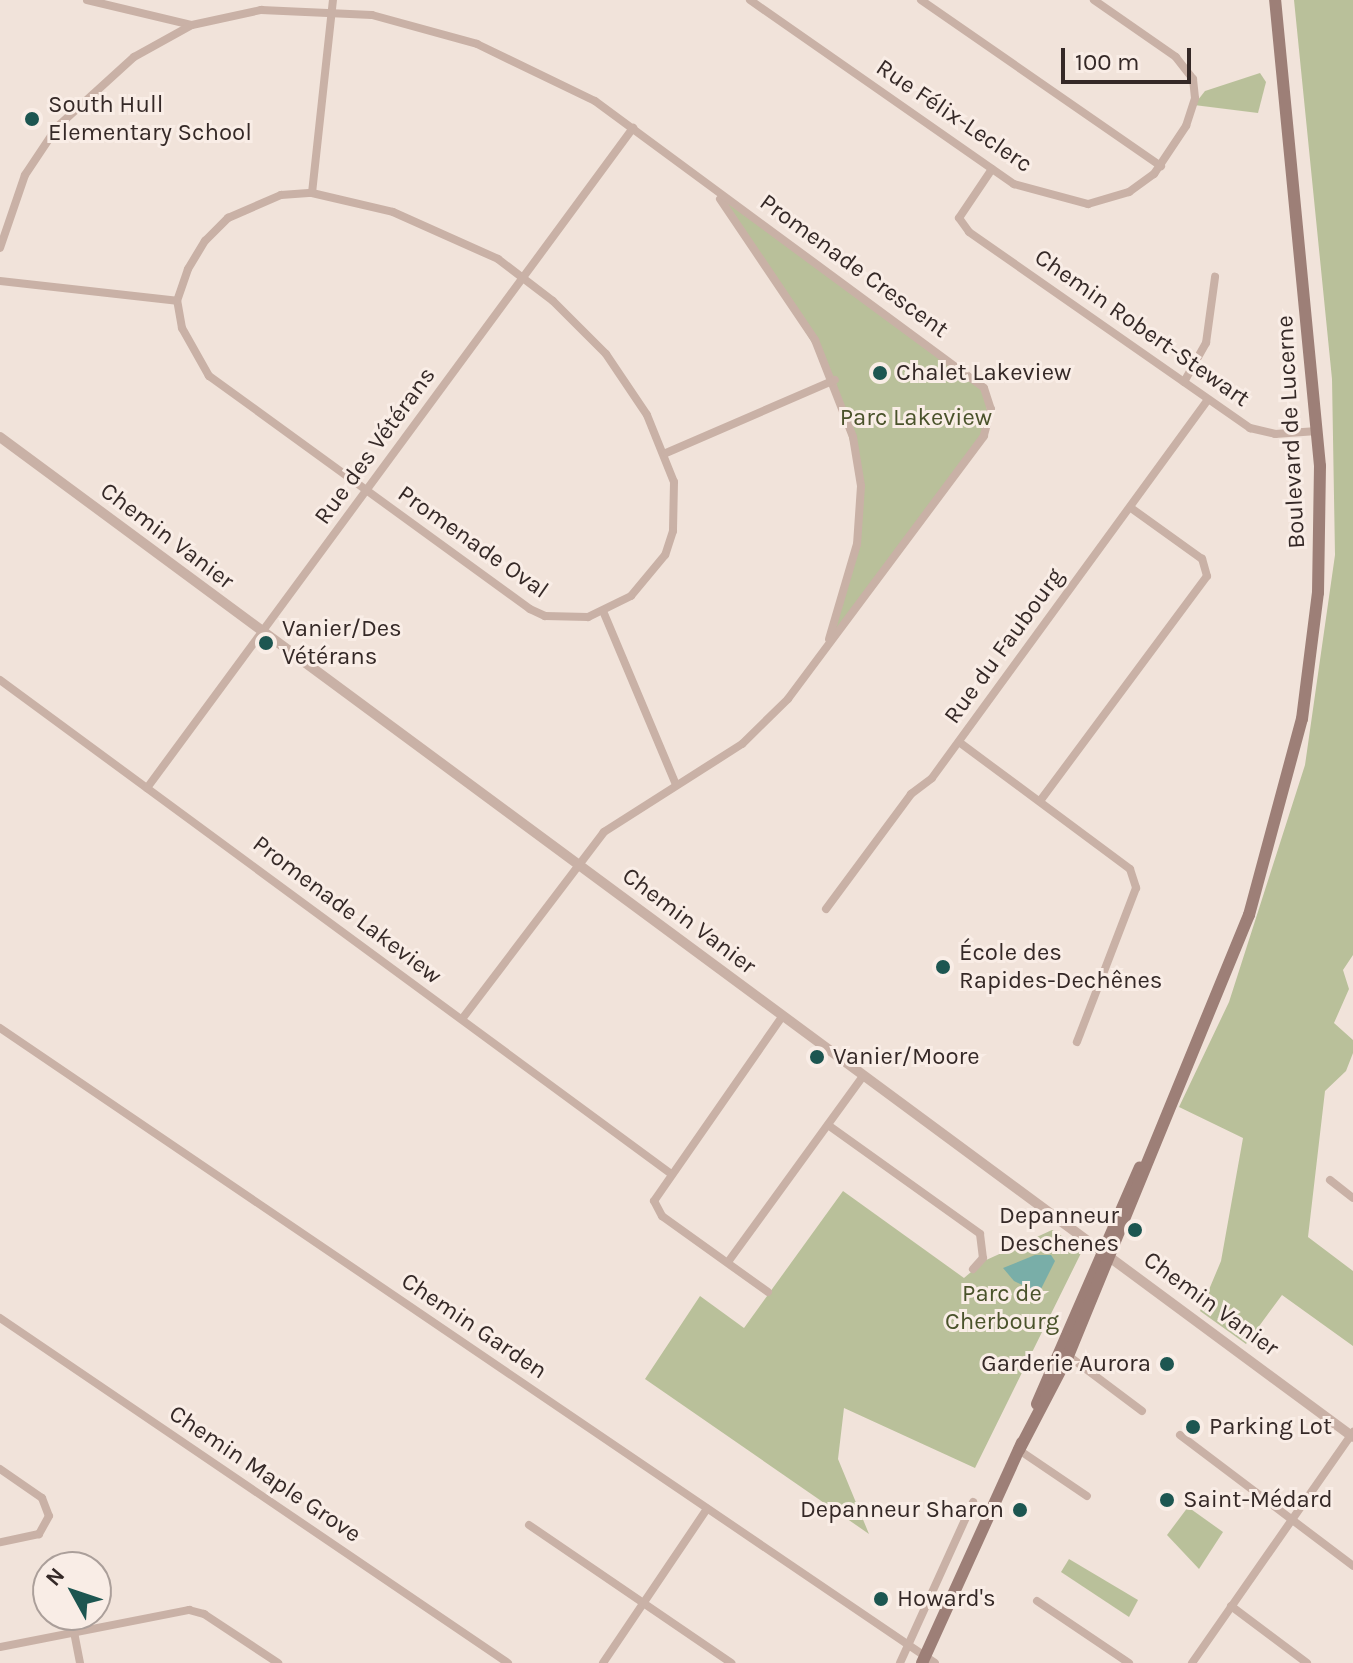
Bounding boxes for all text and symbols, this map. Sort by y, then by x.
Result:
scale bar [1065,32,1195,82]
text: 100 m [1075,48,1140,76]
street label: Rue Félix-Leclerc [870,53,1038,179]
place label: South Hull Elementary School [48,91,252,147]
marker: South Hull Elementary School [23,110,41,128]
street label: Promenade Crescent [754,188,954,344]
street label: Chemin Robert-Stewart [1029,243,1255,413]
street label: Boulevard de Lucerne [1271,315,1311,549]
place label: Chalet Lakeview [896,359,1071,387]
street label: Rue des Vétérans [308,362,442,530]
marker: Chalet Lakeview [871,364,889,382]
park label: Parc Lakeview [840,404,992,432]
street label: Chemin Vanier [94,476,240,596]
street label: Promenade Oval [392,479,554,605]
street label: Rue du Faubourg [938,563,1070,729]
place label: Vanier/Des Vétérans [282,615,402,671]
marker: Vanier/Des Vétérans [257,634,275,652]
street label: Promenade Lakeview [247,830,447,990]
street label: Chemin Vanier [616,861,762,981]
place label: École des Rapides-Dechênes [959,939,1162,995]
marker: École des Rapides-Dechênes [934,958,952,976]
place label: Vanier/Moore [833,1043,979,1071]
marker: Vanier/Moore [808,1048,826,1066]
place label: Depanneur Deschenes [999,1202,1119,1258]
marker: Depanneur Deschenes [1126,1221,1144,1239]
street label: Chemin Vanier [1138,1245,1284,1363]
street label: Chemin Garden [396,1267,552,1385]
park label: Parc de Cherbourg [945,1280,1059,1336]
place label: Garderie Aurora [981,1350,1151,1378]
marker: Garderie Aurora [1158,1355,1176,1373]
street label: Chemin Maple Grove [164,1399,366,1549]
place label: Parking Lot [1209,1413,1332,1441]
marker: Parking Lot [1184,1418,1202,1436]
place label: Saint-Médard [1183,1486,1333,1514]
marker: Saint-Médard [1158,1491,1176,1509]
place label: Depanneur Sharon [800,1496,1004,1524]
marker: Depanneur Sharon [1011,1501,1029,1519]
north arrow [32,1551,112,1631]
text: N [40,1562,70,1591]
place label: Howard's [897,1585,996,1613]
marker: Howard's [872,1590,890,1608]

